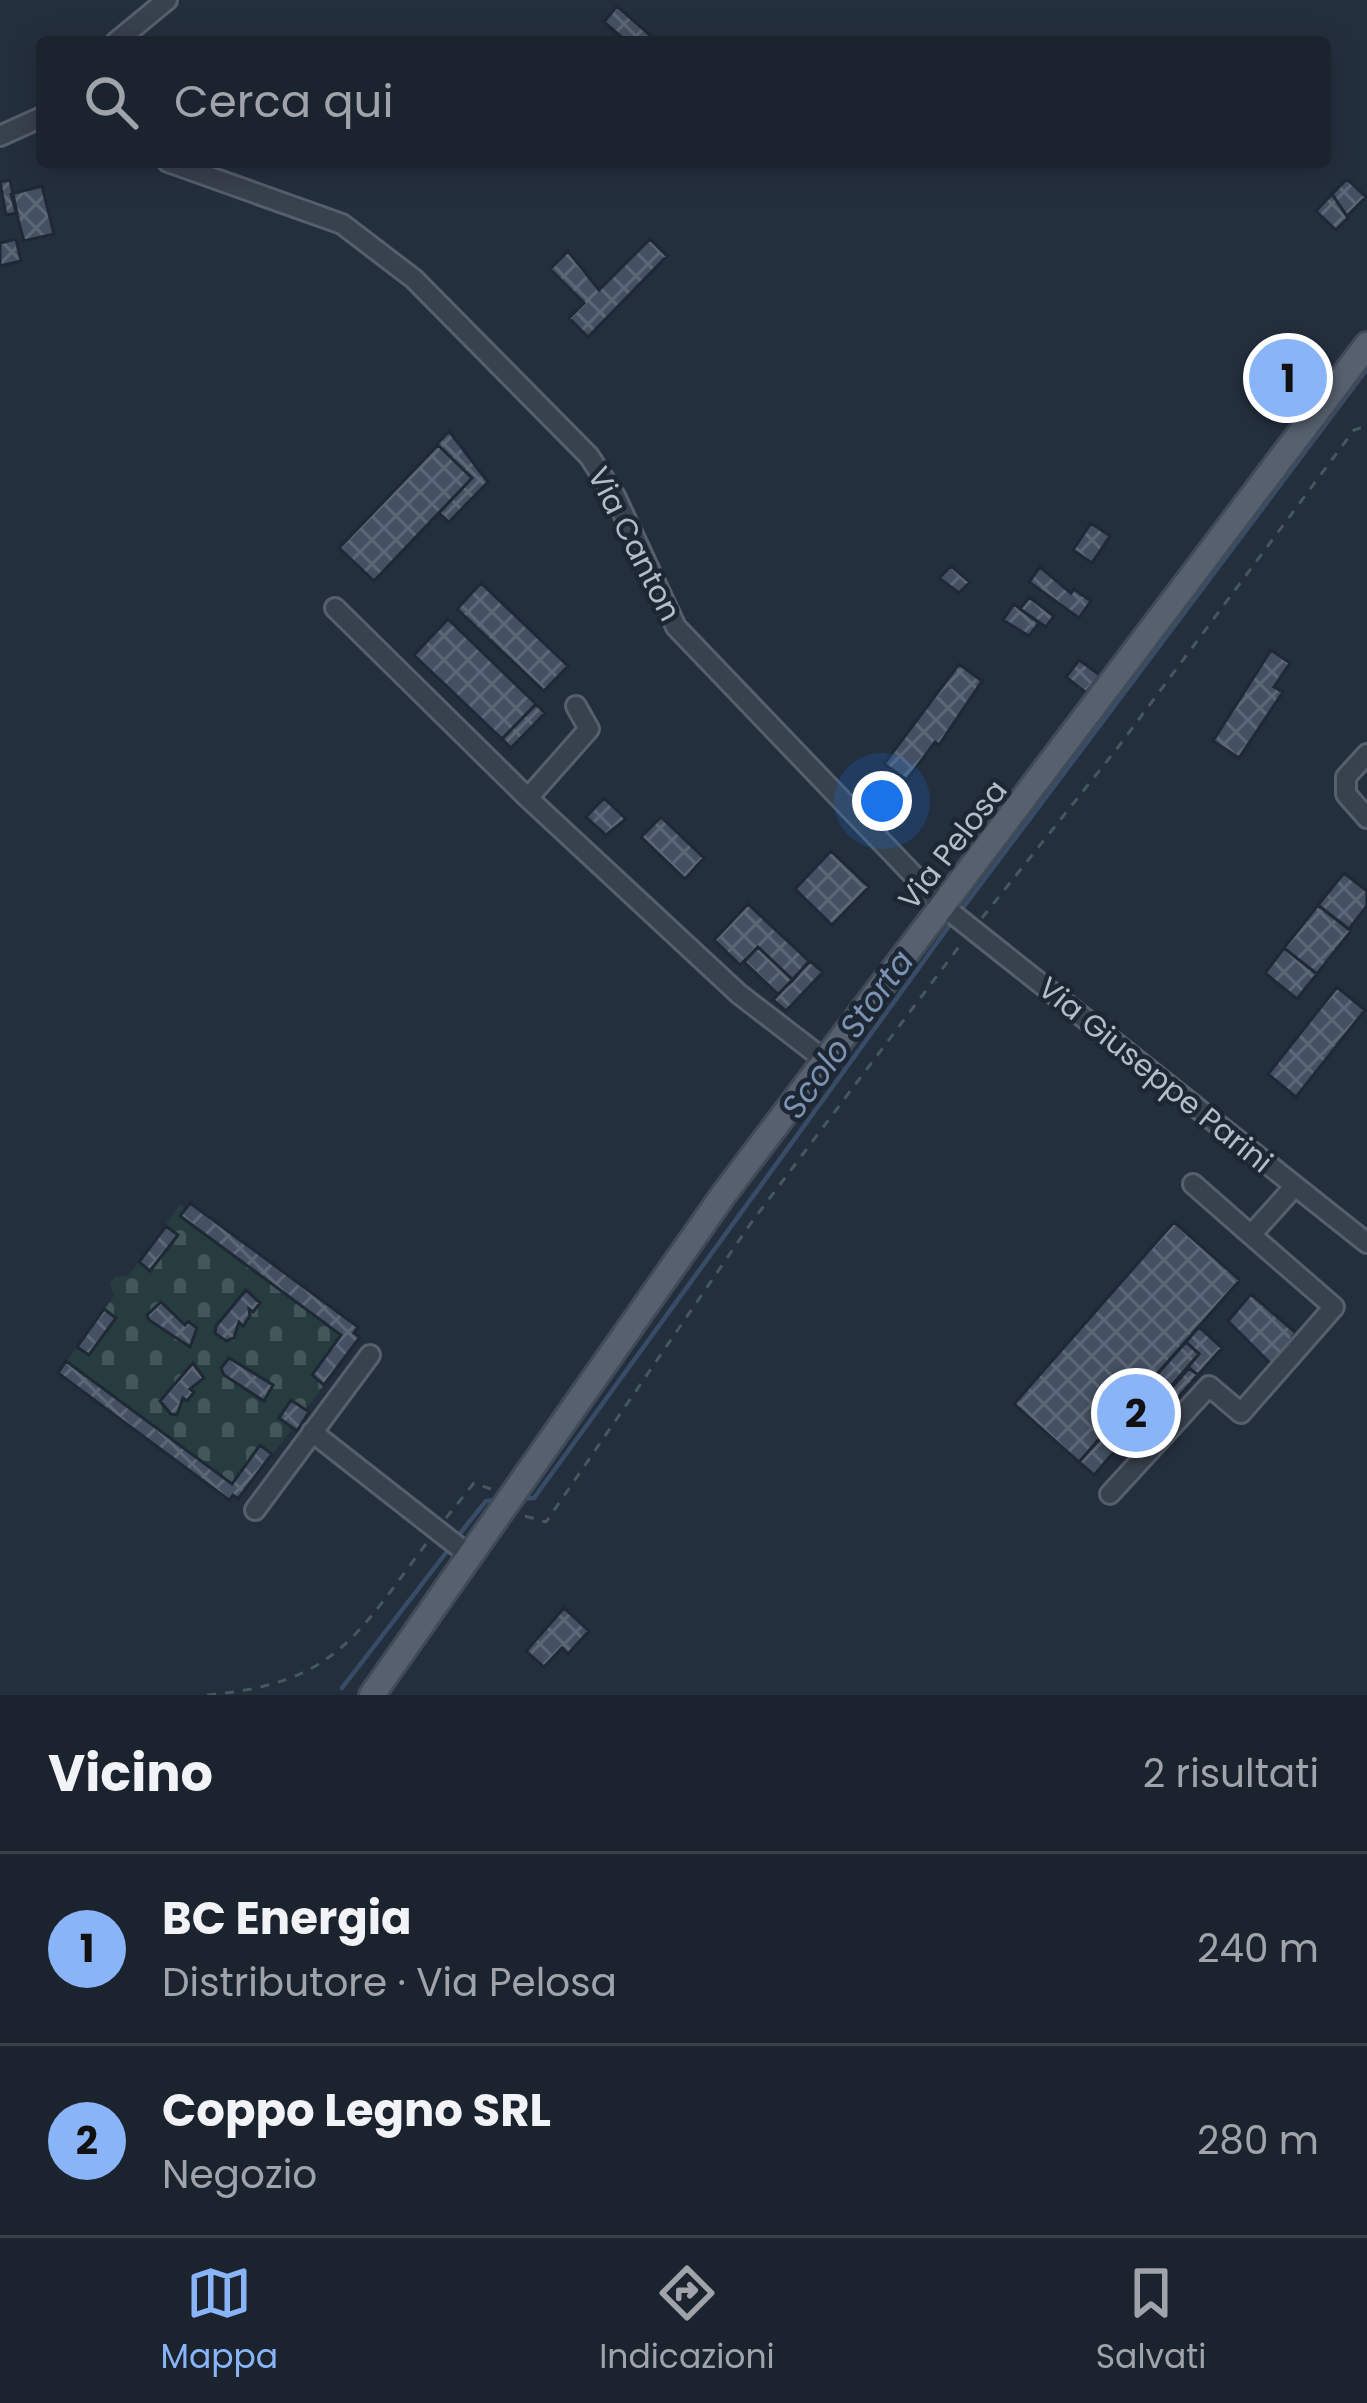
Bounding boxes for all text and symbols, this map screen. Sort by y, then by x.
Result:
search box [36,36,1331,168]
icon: search [78,69,144,135]
text: Cerca qui [174,70,393,133]
pin: 1 [1249,333,1327,423]
street label: Via Canton [577,459,692,628]
your location [852,771,912,831]
street label: Via Pelosa [888,771,1017,919]
water label: Scolo Storta [770,940,925,1128]
street label: Via Giuseppe Parini [1029,967,1282,1183]
pin: 2 [1097,1368,1175,1458]
text: Vicino [48,1737,213,1809]
text: 2 risultati [1143,1746,1319,1801]
text: BC Energia [162,1887,412,1950]
text: 1 [80,1921,94,1976]
text: 240 m [1197,1921,1319,1976]
text: Distributore · Via Pelosa [162,1955,617,2010]
text: Coppo Legno SRL [162,2079,551,2142]
text: 2 [76,2113,98,2168]
text: 280 m [1197,2113,1319,2168]
text: Negozio [162,2147,317,2202]
tab: Mappa [161,2260,278,2382]
tab: Indicazioni [599,2260,775,2382]
tab: Salvati [1096,2260,1206,2382]

